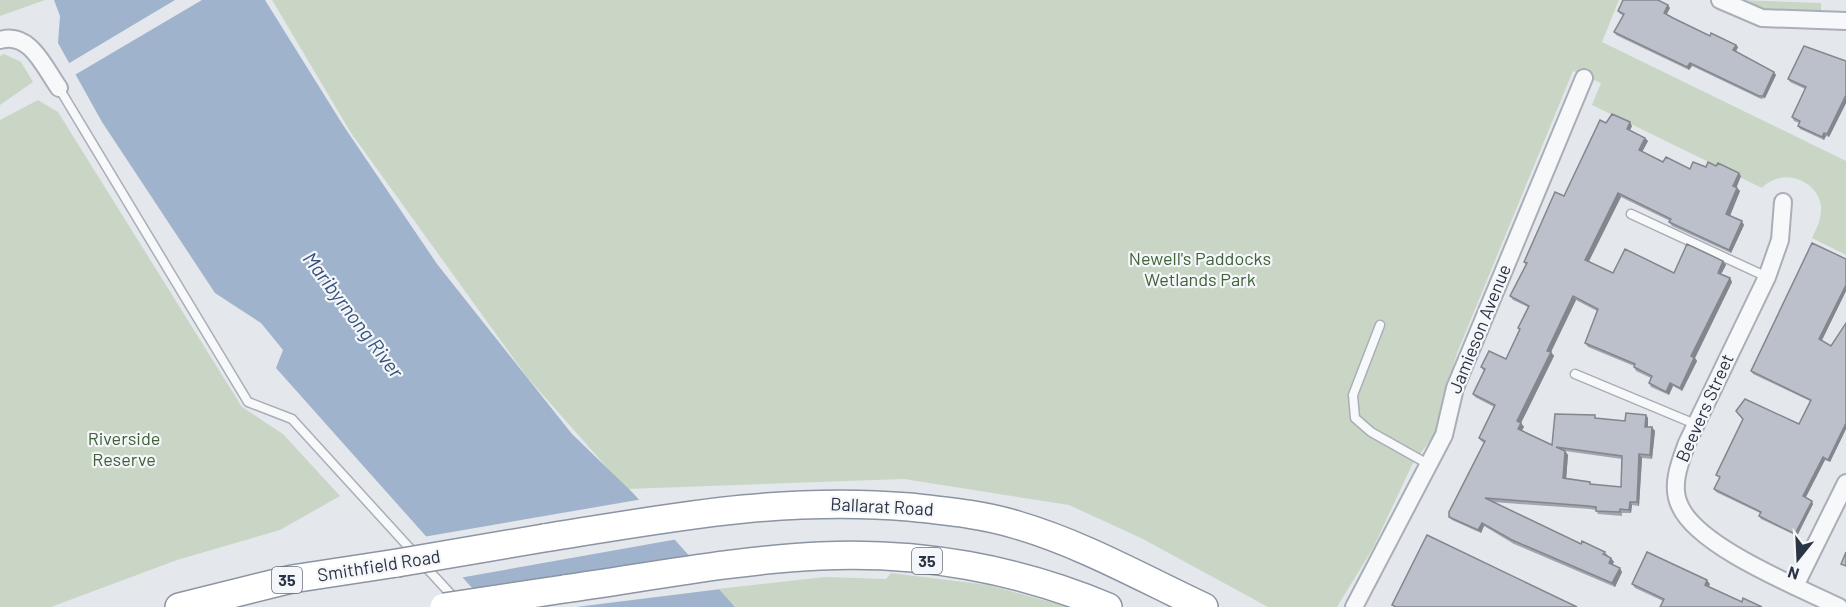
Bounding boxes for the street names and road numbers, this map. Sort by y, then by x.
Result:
street label: Jamieson Avenue [1443,261,1515,396]
street label: Beevers Street [1670,350,1738,465]
street label: Ballarat Road [830,492,934,520]
street label: Smithfield Road [316,544,442,586]
road number: 35 [912,548,942,574]
road number: 35 [272,567,302,593]

